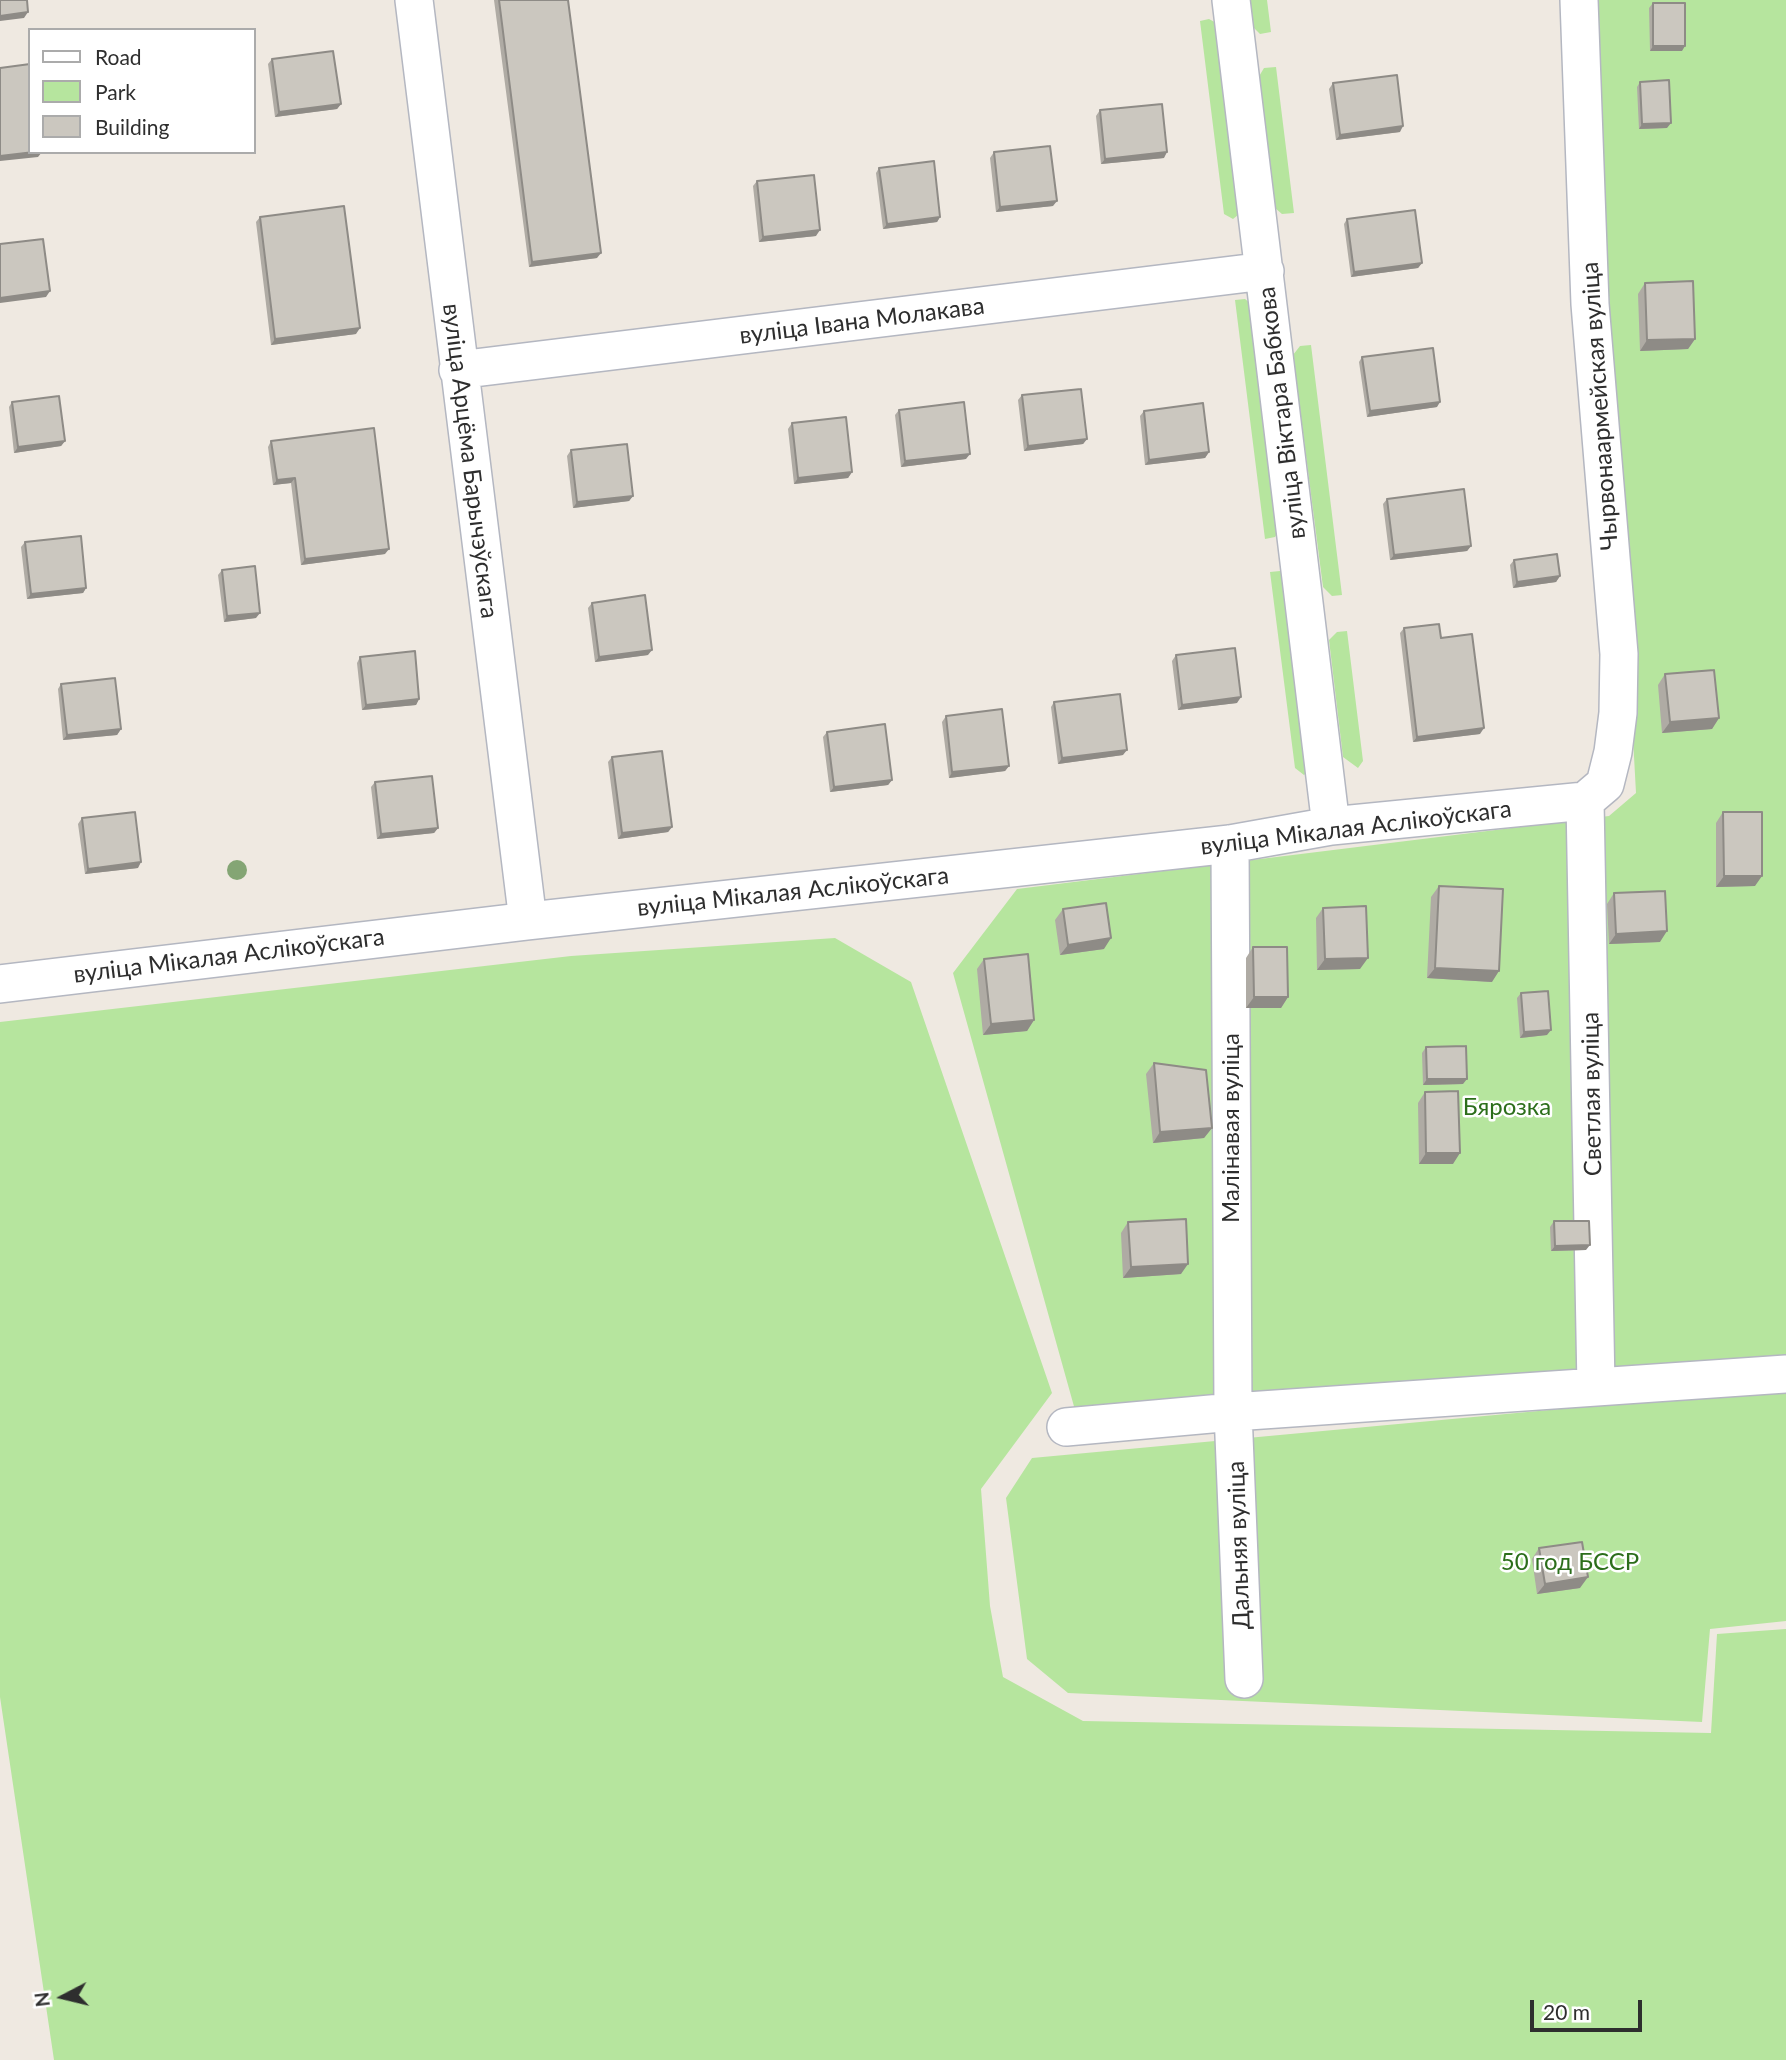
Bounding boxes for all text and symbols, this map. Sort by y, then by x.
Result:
legend [28,28,256,154]
text: Road [95,44,142,69]
text: Park [95,79,136,104]
text: Building [95,114,170,139]
street label: Чырвонаармейская вуліца [1576,261,1624,551]
street label: вуліца Віктара Бабкова [1252,285,1312,541]
street label: вуліца Івана Молакава [738,292,986,350]
street label: вуліца Арцёма Барычэўскага [436,302,504,620]
street label: вуліца Мікалая Аслікоўскага [1199,795,1513,861]
street label: вуліца Мікалая Аслікоўскага [636,861,950,923]
street label: вуліца Мікалая Аслікоўскага [72,923,386,989]
street label: Светлая вуліца [1576,1012,1608,1176]
street label: Малінавая вуліца [1217,1033,1245,1223]
park label: Бярозка [1463,1093,1551,1121]
street label: Дальняя вуліца [1222,1460,1256,1630]
park label: 50 год БССР [1501,1548,1639,1576]
north arrow [28,1962,98,2032]
scale bar [1534,1986,1646,2030]
text: N [29,1991,54,2008]
text: 20 m [1543,1999,1590,2024]

